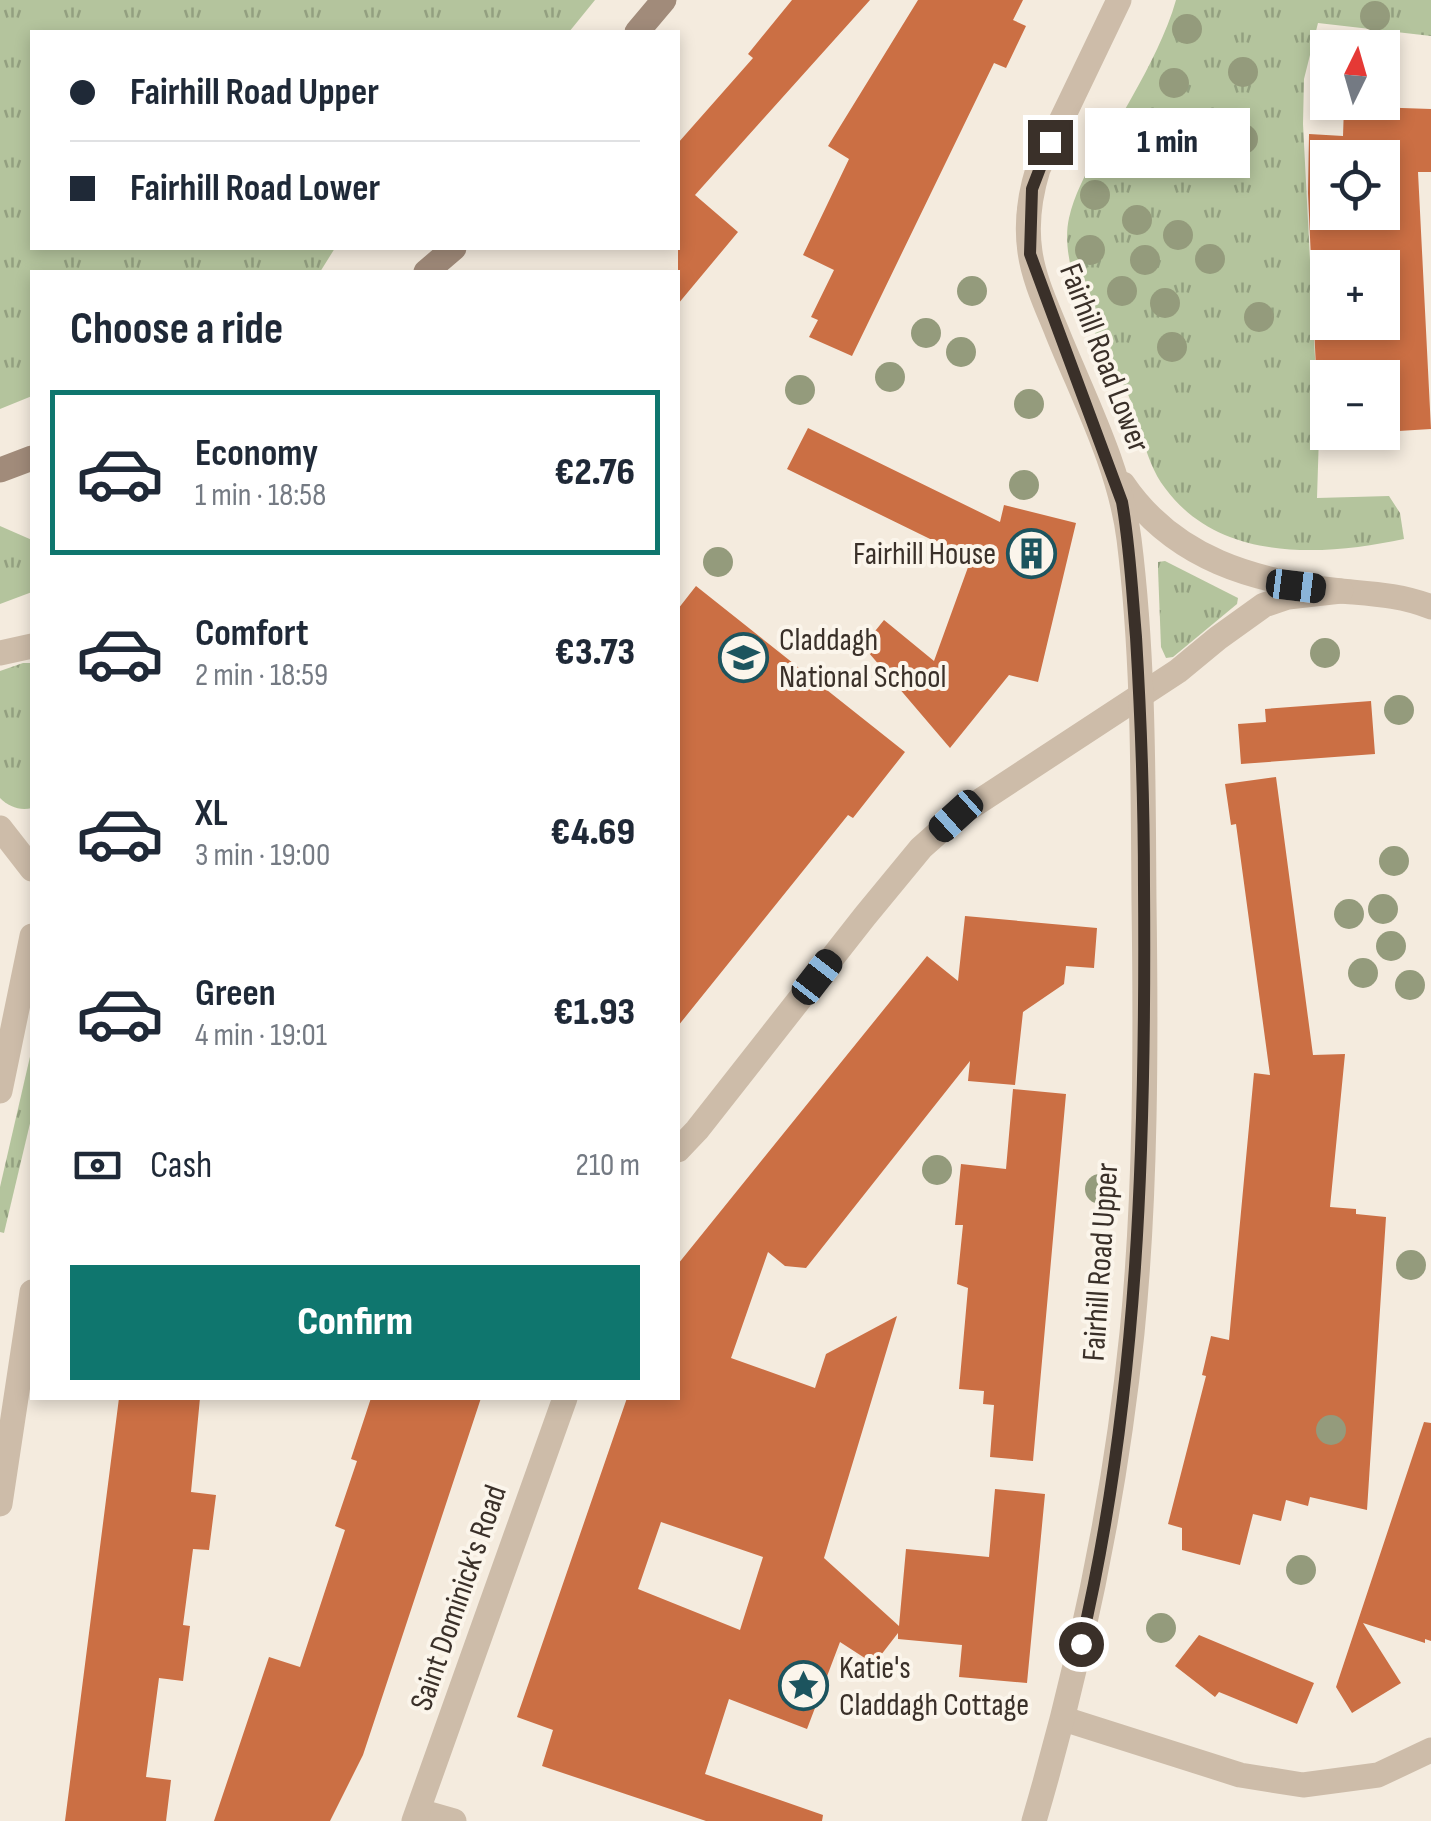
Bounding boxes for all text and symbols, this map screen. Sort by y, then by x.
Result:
north arrow [1310,30,1400,120]
map controls [1310,30,1400,450]
text: Fairhill Road Upper [130,70,379,115]
callout: 1 min [1085,107,1250,177]
route end [1028,120,1073,165]
text: 1 min [1137,123,1198,162]
button: locate [1310,140,1400,230]
text: Fairhill Road Lower [130,166,380,211]
button: + [1310,250,1400,340]
street label: Fairhill Road Lower [1050,258,1158,458]
text: Choose a ride [70,302,283,357]
button: − [1310,360,1400,450]
icon: car [75,428,165,518]
text: Economy [195,431,318,476]
text: €2.76 [554,450,635,495]
text: 1 min · 18:58 [195,476,326,515]
building icon: Fairhill House [1005,528,1057,580]
place label: Fairhill House [853,535,996,574]
car [1264,567,1328,605]
icon: car [75,608,165,698]
text: Comfort [195,611,309,656]
place label: Claddagh National School [779,621,946,697]
text: €3.73 [555,630,635,675]
school or university icon: Claddagh National School [718,632,770,684]
text: 2 min · 18:59 [195,656,328,695]
car [924,785,988,847]
icon: car [75,788,165,878]
text: XL [195,791,228,836]
text: €4.69 [550,810,635,855]
text: 3 min · 19:00 [195,836,330,875]
car [787,944,847,1010]
icon: car [75,968,165,1058]
text: Green [195,971,276,1016]
text: €1.93 [553,990,635,1035]
text: 4 min · 19:01 [195,1016,327,1055]
icon: cash [70,1138,125,1193]
text: Cash [150,1143,212,1188]
text: 210 m [576,1146,640,1185]
street label: Fairhill Road Upper [1075,1162,1127,1362]
button: Confirm [70,1265,640,1380]
street label: Saint Dominick's Road [402,1480,516,1716]
route start [1059,1622,1104,1667]
place label: Katie's Claddagh Cottage [839,1649,1029,1725]
place icon: Katie's Claddagh Cottage [778,1660,830,1712]

